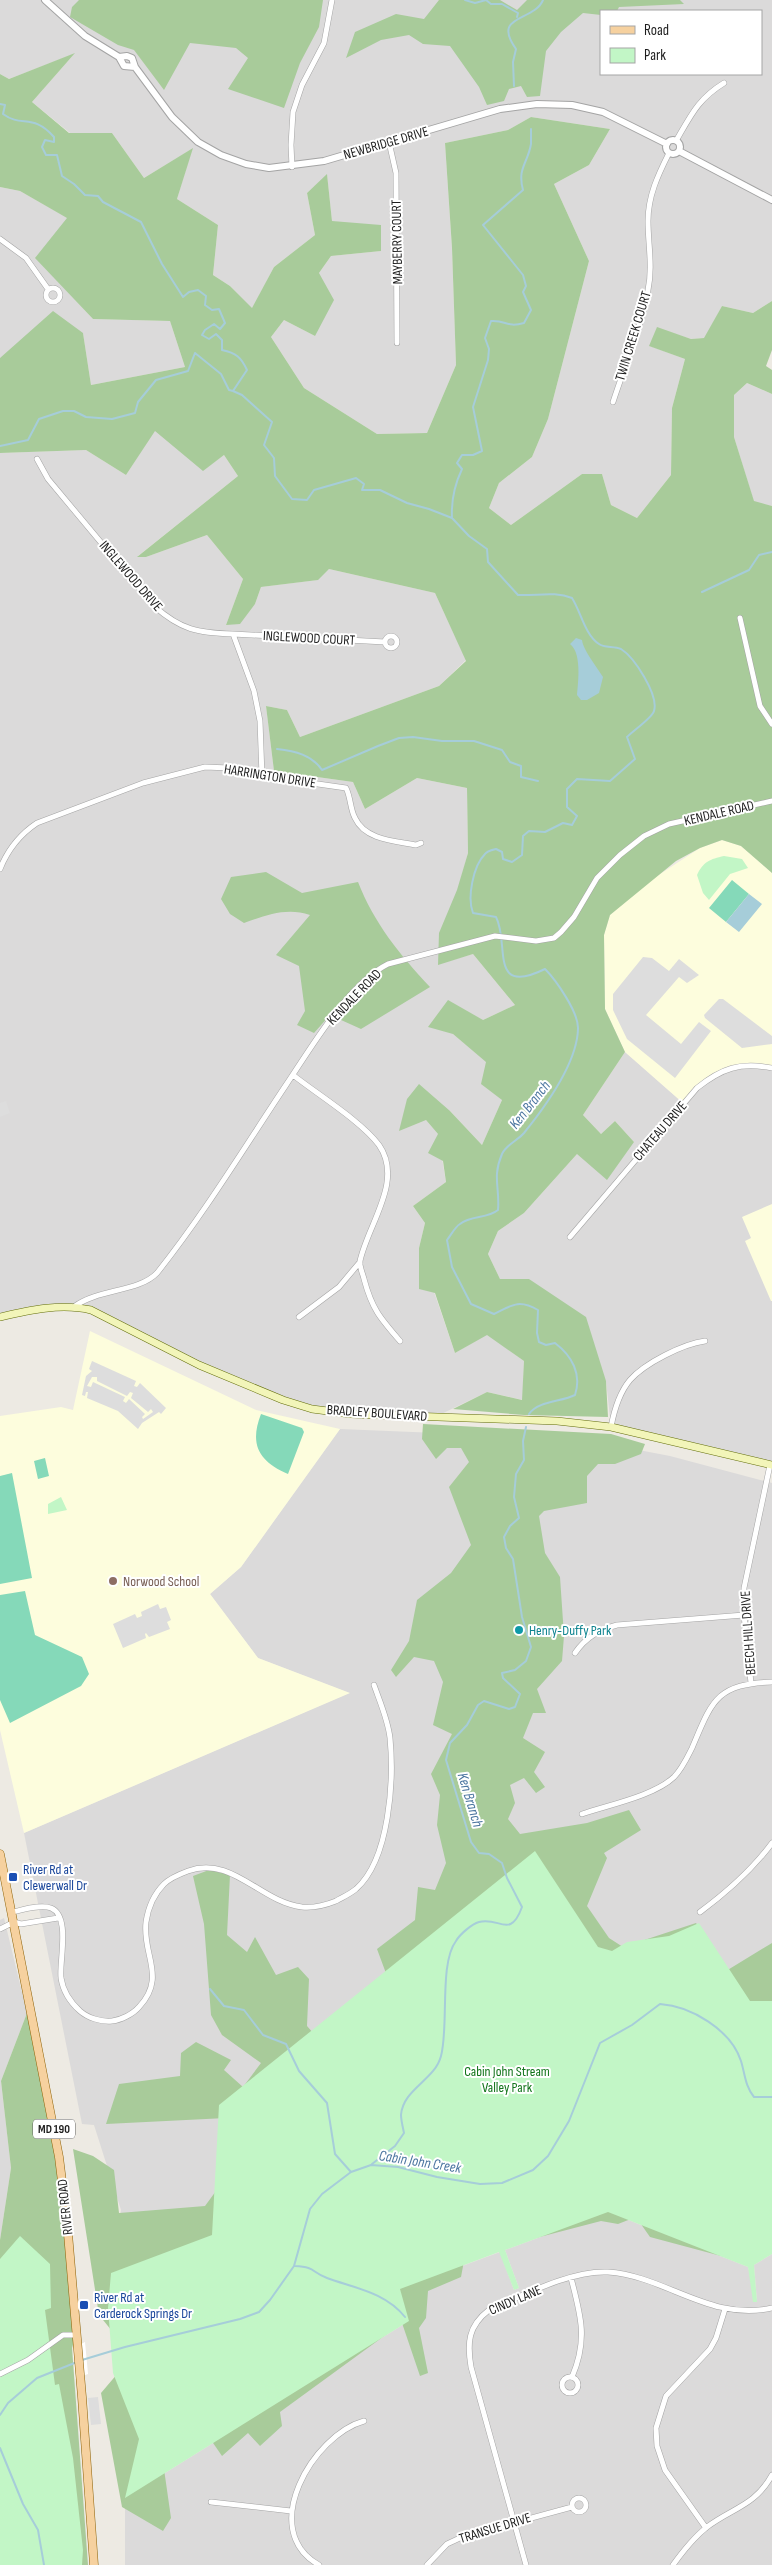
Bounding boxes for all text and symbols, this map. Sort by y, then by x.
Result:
legend [600,10,762,75]
text: Road [644,21,669,40]
text: Park [644,46,666,65]
street label: NEWBRIDGE DRIVE [342,123,431,163]
street label: MAYBERRY COURT [388,199,406,285]
street label: TWIN CREEK COURT [611,289,655,383]
street label: INGLEWOOD DRIVE [96,537,166,615]
street label: INGLEWOOD COURT [262,627,356,649]
street label: HARRINGTON DRIVE [223,760,317,792]
street label: KENDALE ROAD [682,797,756,829]
street label: KENDALE ROAD [323,965,385,1028]
water label: Ken Branch [505,1077,555,1133]
street label: CHATEAU DRIVE [629,1097,691,1164]
street label: BRADLEY BOULEVARD [326,1401,428,1425]
place label: Norwood School [123,1573,199,1590]
marker: Norwood School [107,1575,119,1587]
street label: BEECH HILL DRIVE [737,1590,759,1676]
place label: Henry-Duffy Park [529,1622,612,1639]
marker: Henry-Duffy Park [513,1624,525,1636]
water label: Ken Branch [453,1770,487,1830]
place label: River Rd at Clewerwall Dr [23,1861,87,1894]
marker: River Rd at Clewerwall Dr [7,1871,19,1883]
park label: Cabin John Stream Valley Park [464,2063,550,2096]
road number: MD 190 [33,2120,75,2138]
water label: Cabin John Creek [378,2146,463,2178]
street label: RIVER ROAD [54,2178,76,2236]
street label: CINDY LANE [486,2281,544,2319]
place label: River Rd at Carderock Springs Dr [94,2289,192,2322]
marker: River Rd at Carderock Springs Dr [78,2299,90,2311]
street label: TRANSUE DRIVE [457,2509,533,2547]

